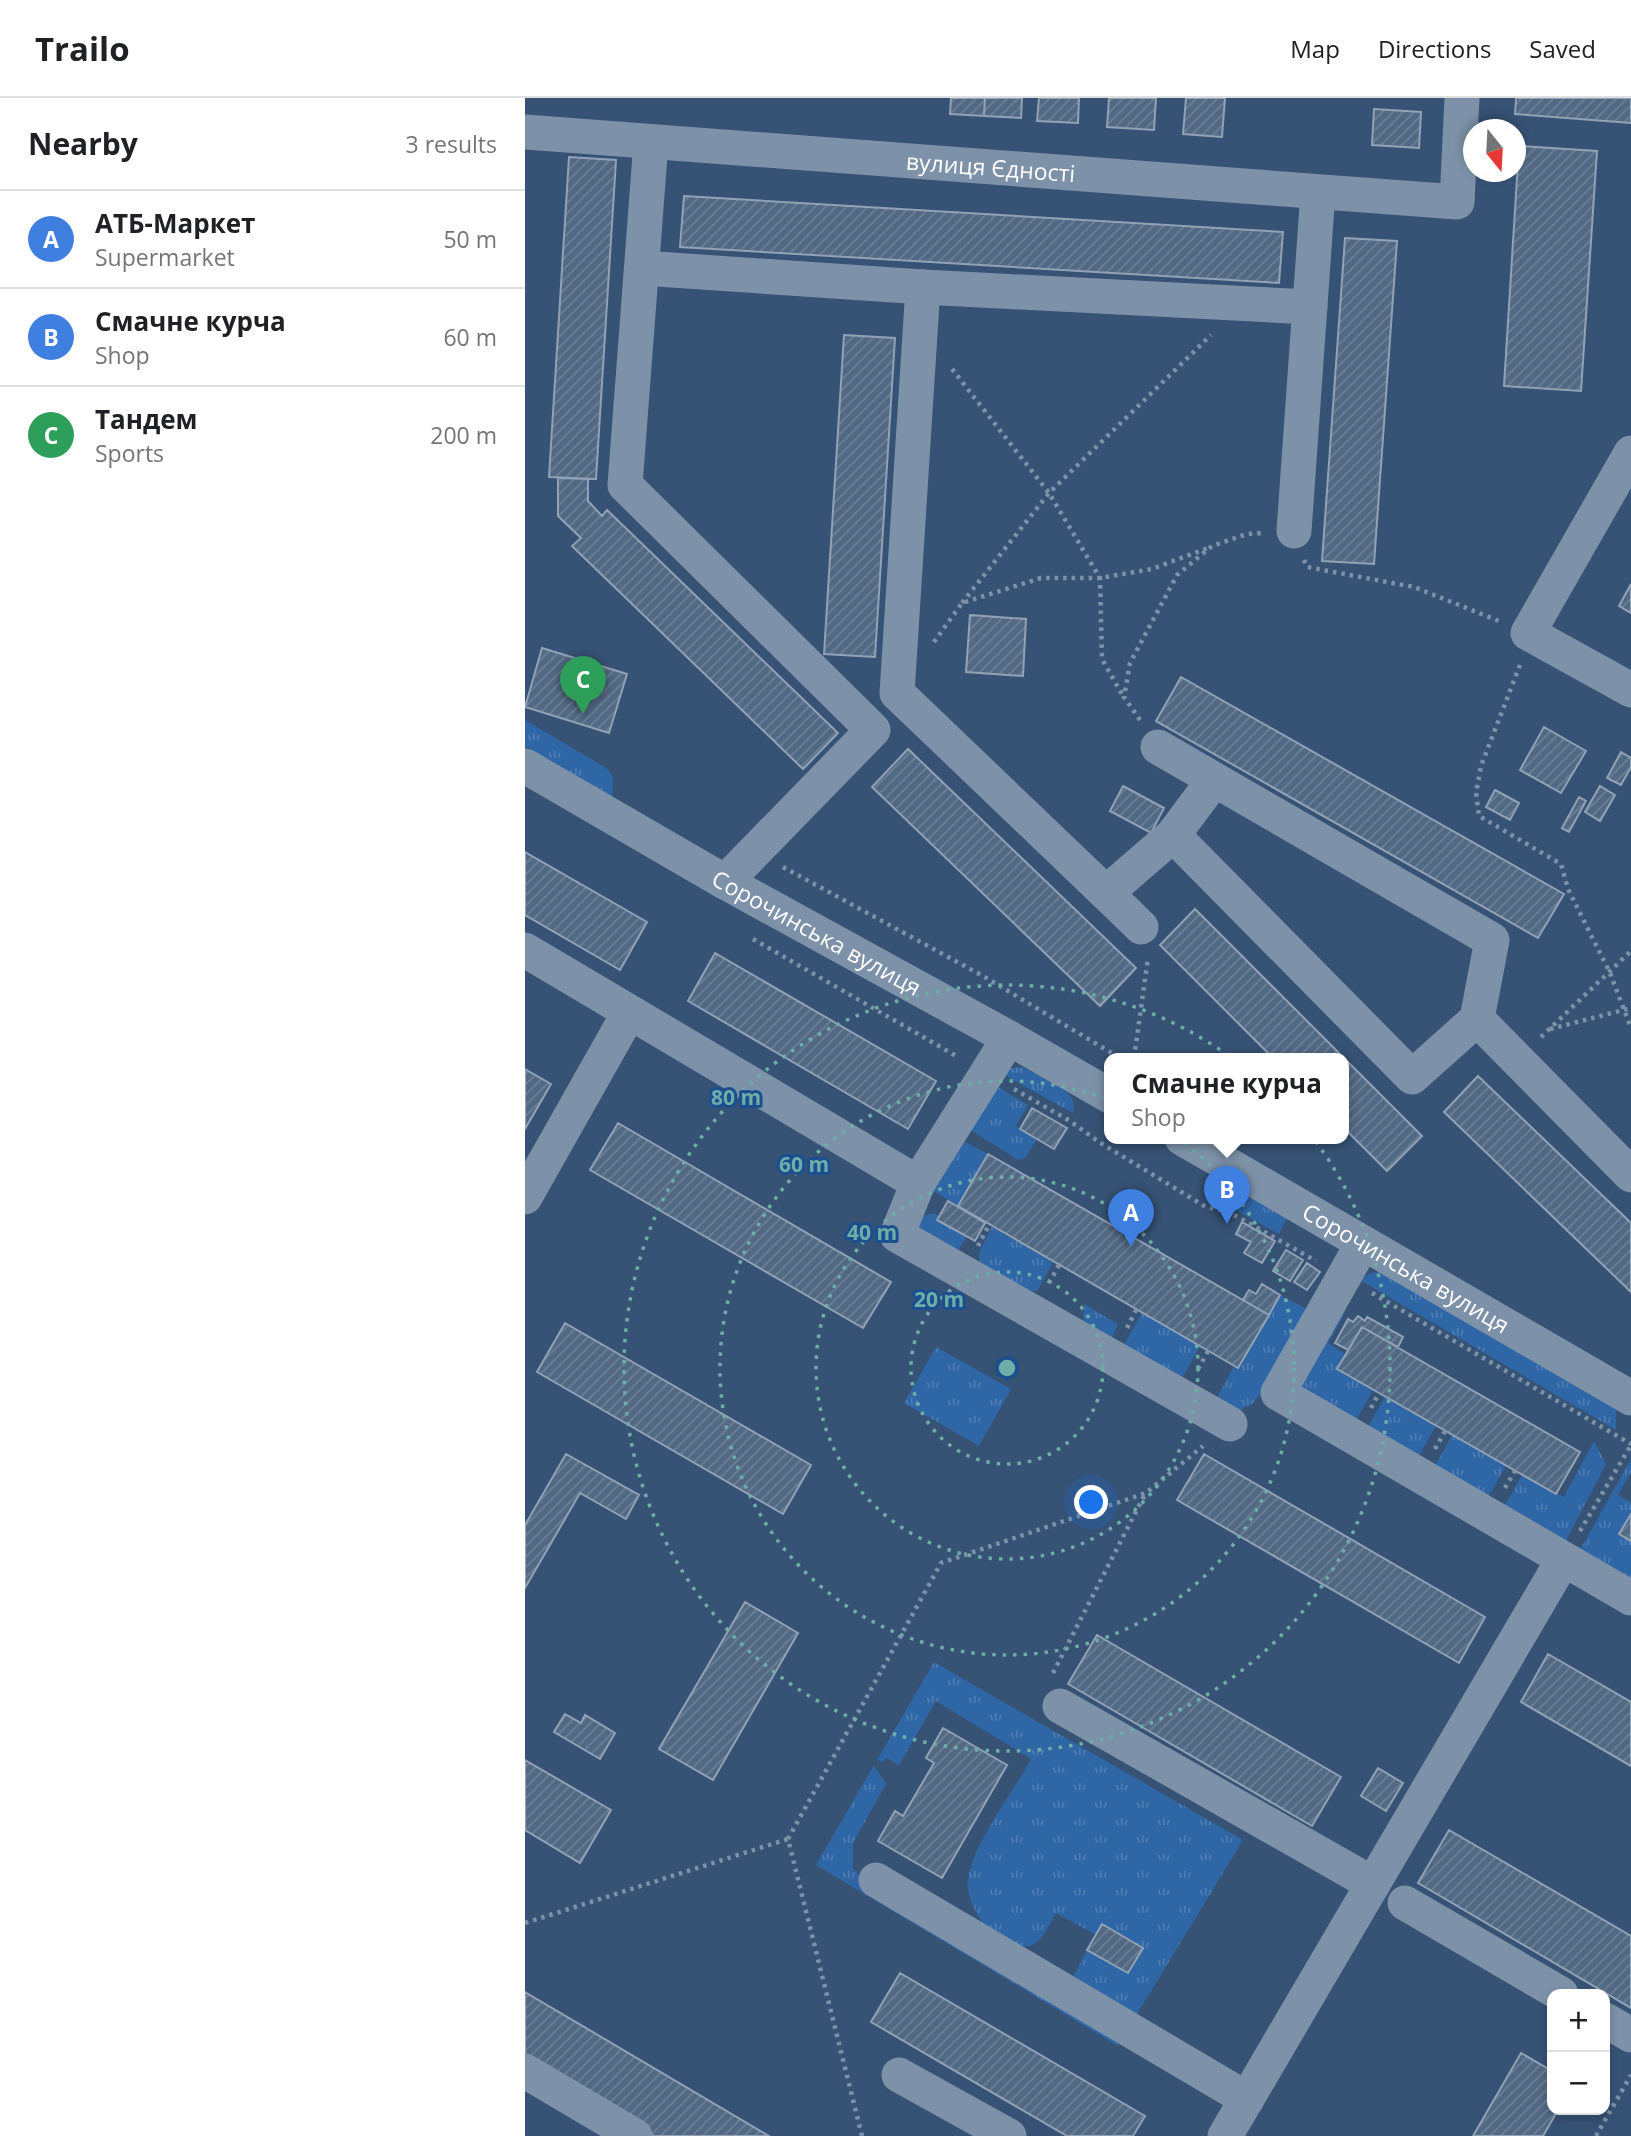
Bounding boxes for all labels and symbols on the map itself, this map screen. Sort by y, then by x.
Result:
north arrow [1463,119,1526,182]
street label: вулиця Єдності [905,145,1076,189]
pin: C [560,656,606,714]
street label: Сорочинська вулиця [706,862,927,1003]
text: 80 m [711,1083,761,1111]
text: 60 m [779,1150,829,1178]
pin: B [1204,1166,1250,1224]
pin: A [1108,1189,1154,1247]
street label: Сорочинська вулиця [1297,1195,1516,1340]
text: 40 m [847,1218,897,1246]
text: 20 m [914,1285,964,1313]
centre of rings [995,1356,1019,1380]
your location [1074,1485,1108,1519]

